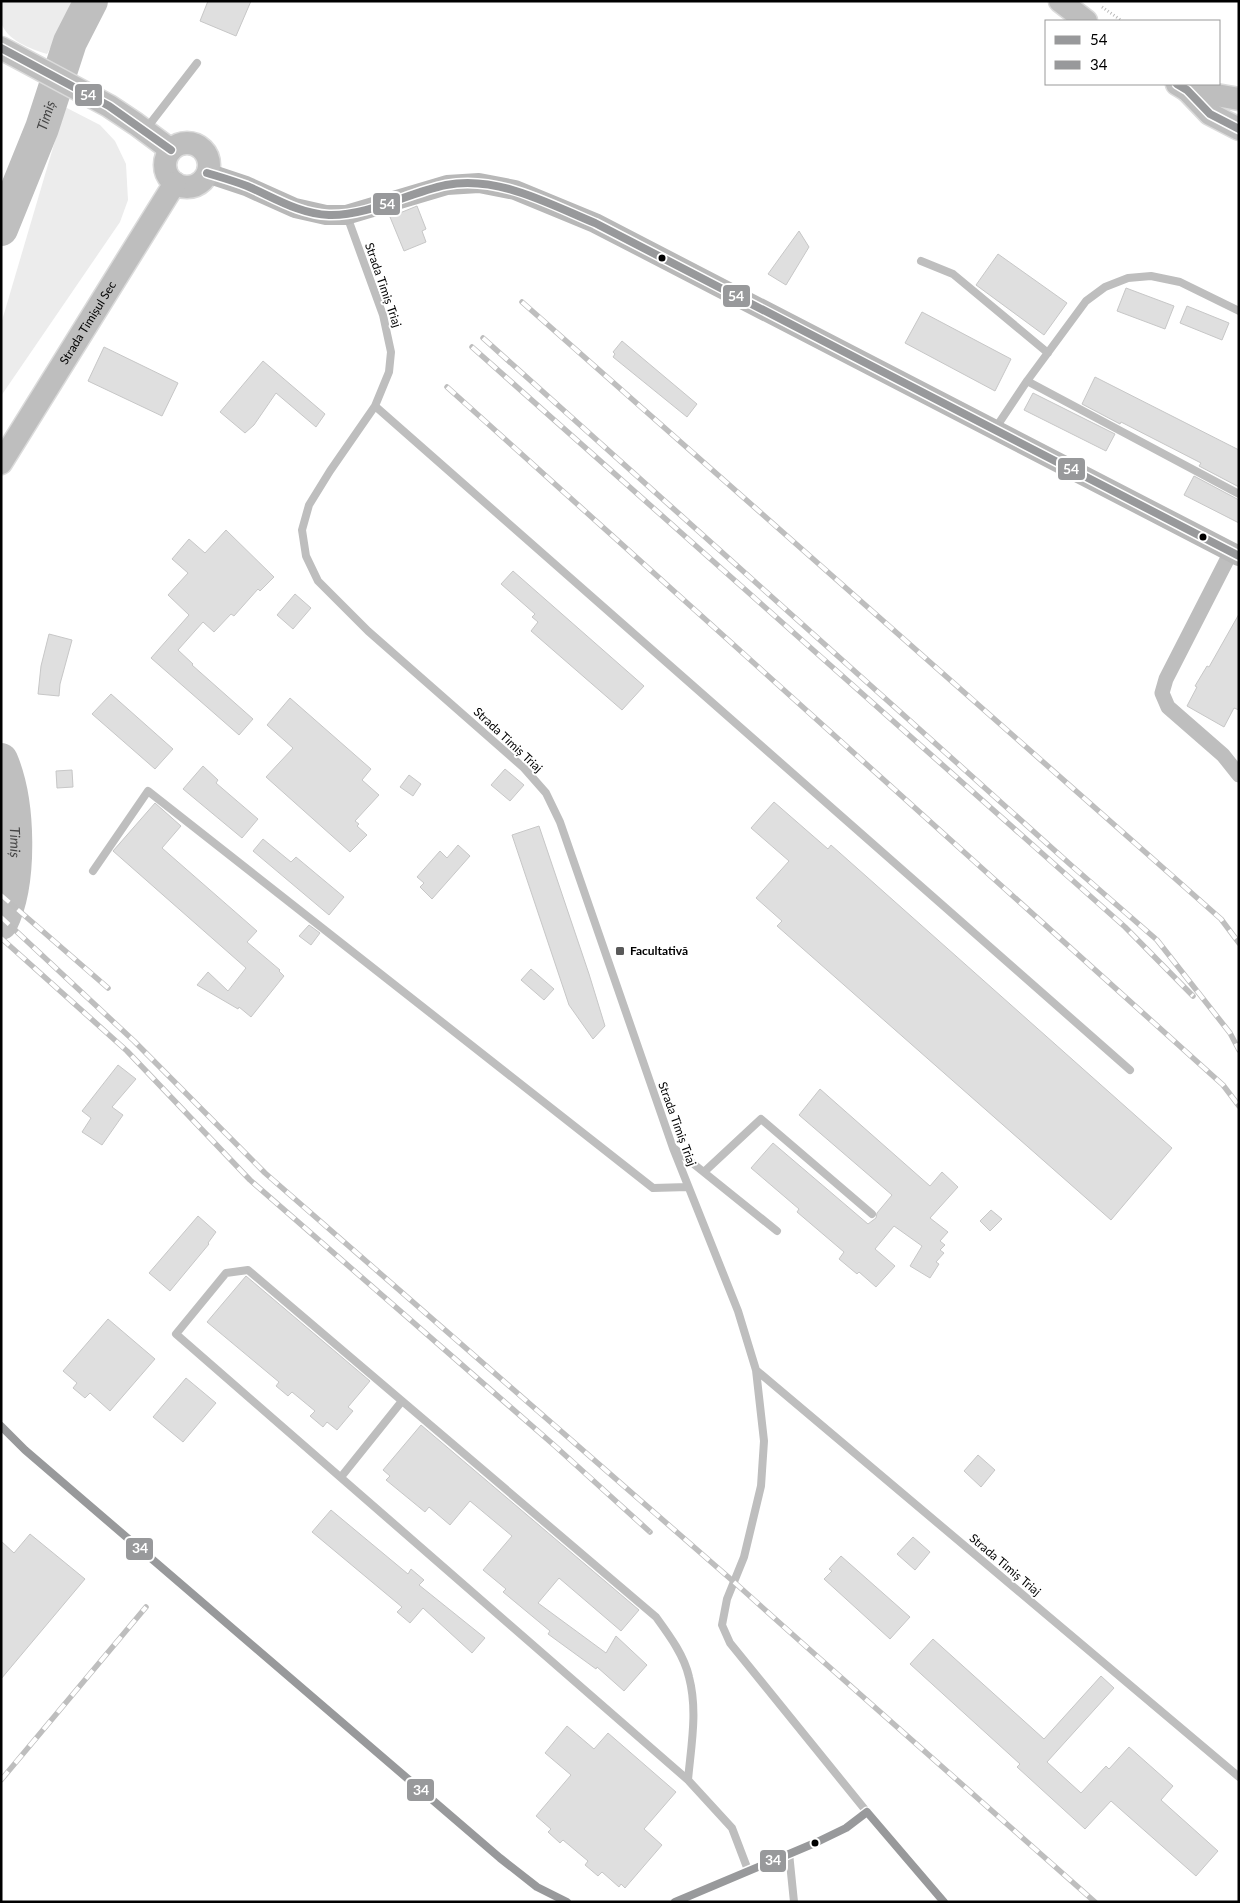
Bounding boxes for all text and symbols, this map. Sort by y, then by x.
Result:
legend [1045,20,1220,85]
text: 54 [1090,30,1108,48]
text: 34 [1090,55,1108,73]
line badge: 54 [74,83,103,107]
text: 54 [80,86,96,103]
water label: Timiș [33,98,59,133]
line badge: 54 [372,192,401,216]
text: 54 [379,195,395,212]
street label: Strada Timiș Triaj [362,240,405,329]
unlabelled marker [657,253,667,263]
street label: Strada Timișul Sec [56,278,119,367]
line badge: 54 [722,284,751,308]
text: 54 [728,287,744,304]
line badge: 54 [1057,457,1086,481]
text: 54 [1063,460,1079,477]
unlabelled marker [1198,532,1208,542]
street label: Strada Timiș Triaj [471,704,546,775]
water label: Timiș [7,826,24,858]
place label: Facultativă [630,943,688,958]
marker: Facultativă [614,945,626,957]
street label: Strada Timiș Triaj [655,1080,700,1168]
street label: Strada Timiș Triaj [967,1530,1044,1599]
line badge: 34 [125,1537,154,1561]
text: 34 [132,1539,148,1556]
line badge: 34 [406,1778,435,1802]
text: 34 [413,1781,429,1798]
unlabelled marker [810,1838,820,1848]
line badge: 34 [759,1849,787,1873]
text: 34 [765,1851,781,1868]

